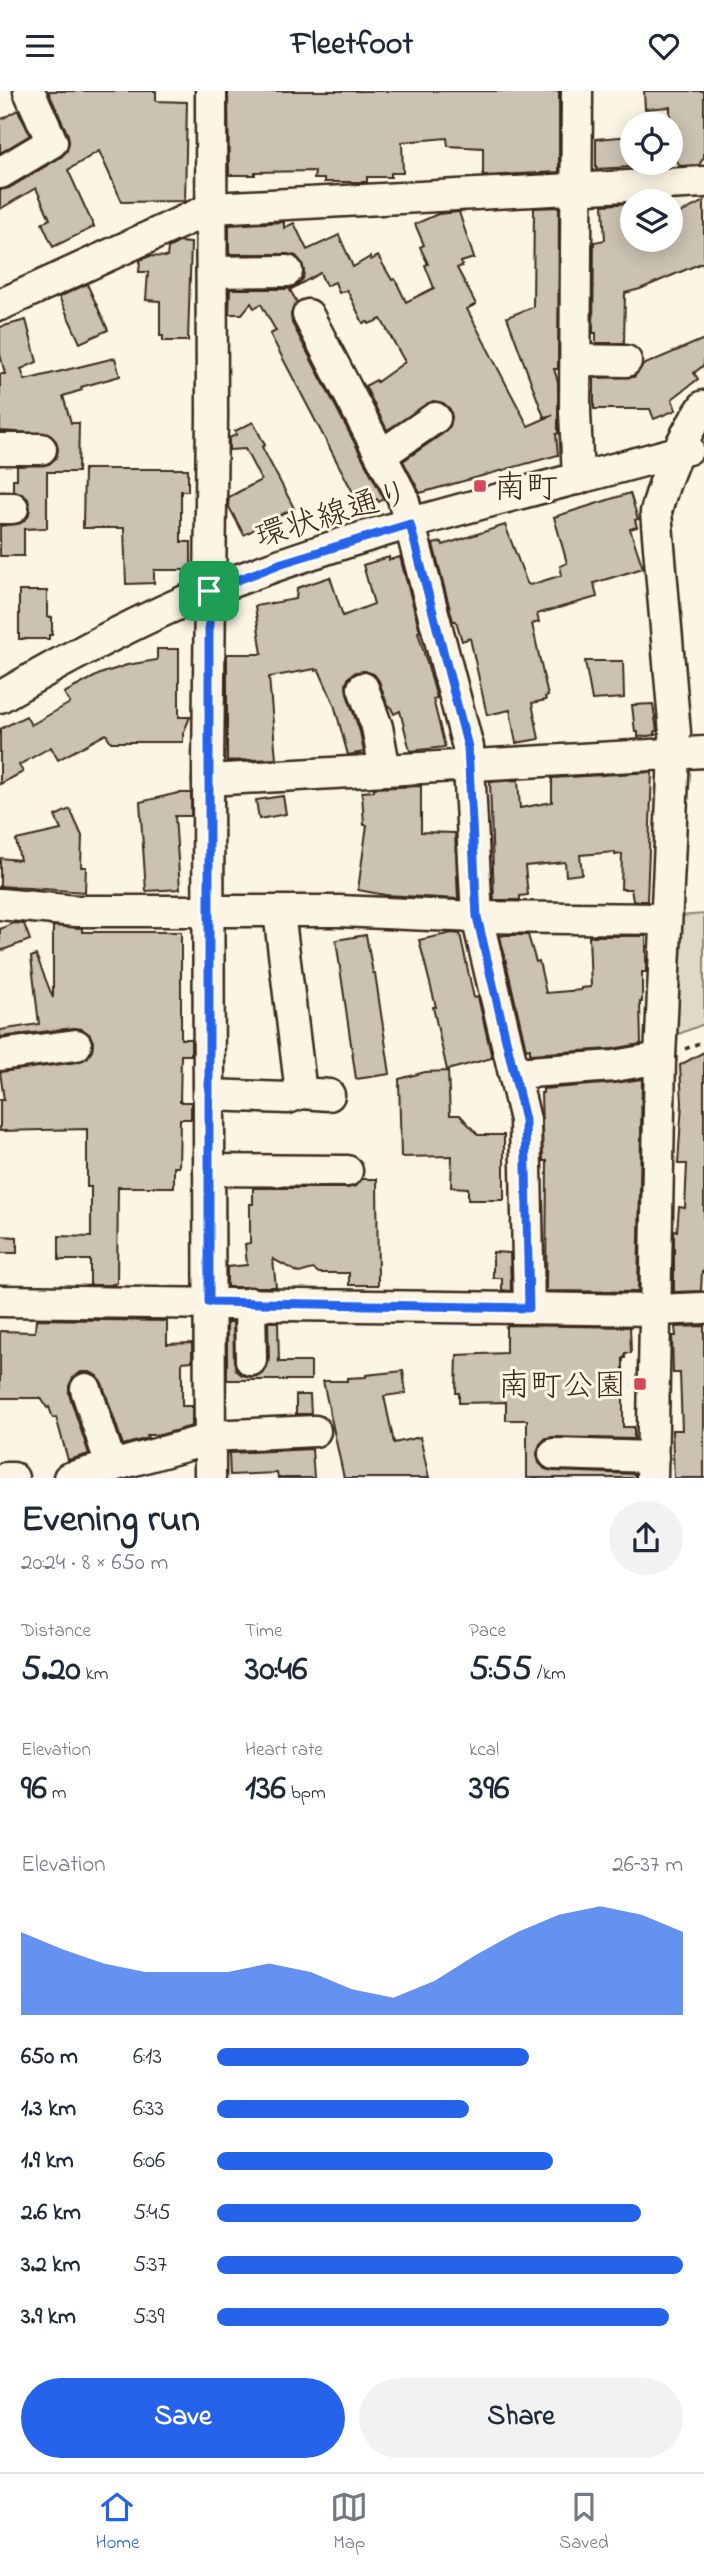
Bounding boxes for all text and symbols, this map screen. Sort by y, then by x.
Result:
text: Fleetfoot [291,22,413,69]
icon: menu [21,27,59,65]
icon: heart [645,27,683,65]
map controls [620,112,683,252]
button: locate [620,112,683,175]
button: layers [620,189,683,252]
place label: 南町 [494,466,558,513]
street label: 環状線通り [250,470,416,562]
marker: 南町 [472,478,488,494]
pin [179,561,239,621]
icon: arrive [190,572,228,610]
place label: 南町公園 [498,1364,626,1411]
marker: 南町公園 [632,1376,648,1392]
text: Evening run [21,1493,200,1549]
button: share [609,1501,683,1575]
text: 20:24 · 8 × 650 m [21,1547,168,1580]
text: Distance [21,1618,91,1645]
text: Time [245,1618,283,1645]
text: Pace [469,1618,506,1645]
text: 5.20 [21,1645,81,1696]
text: 30:46 [245,1645,307,1696]
text: 5:55 [469,1645,532,1696]
text: km [81,1661,109,1688]
text: /km [532,1661,566,1688]
text: Elevation [21,1737,91,1764]
text: Heart rate [245,1737,323,1764]
text: kcal [469,1737,499,1764]
text: 96 [21,1764,47,1815]
text: 136 [245,1764,286,1815]
text: 396 [469,1764,509,1815]
text: m [47,1780,66,1807]
text: bpm [286,1780,326,1807]
text: Elevation [21,1849,106,1882]
text: 26–37 m [612,1849,683,1882]
text: 650 m [21,2041,78,2074]
text: 6:13 [133,2041,162,2074]
text: 1.3 km [21,2093,76,2126]
text: 6:33 [133,2093,164,2126]
text: 1.9 km [21,2145,74,2178]
text: 6:06 [133,2145,165,2178]
text: 2.6 km [21,2197,81,2230]
text: 5:45 [133,2197,171,2230]
text: 3.2 km [21,2249,80,2282]
text: 5:37 [133,2249,167,2282]
text: 3.9 km [21,2301,76,2334]
text: 5:39 [133,2301,165,2334]
button: Save [21,2378,345,2458]
button: Share [359,2378,683,2458]
tab: Home [95,2488,140,2557]
tab: Map [330,2488,368,2557]
tab: Saved [559,2488,609,2557]

